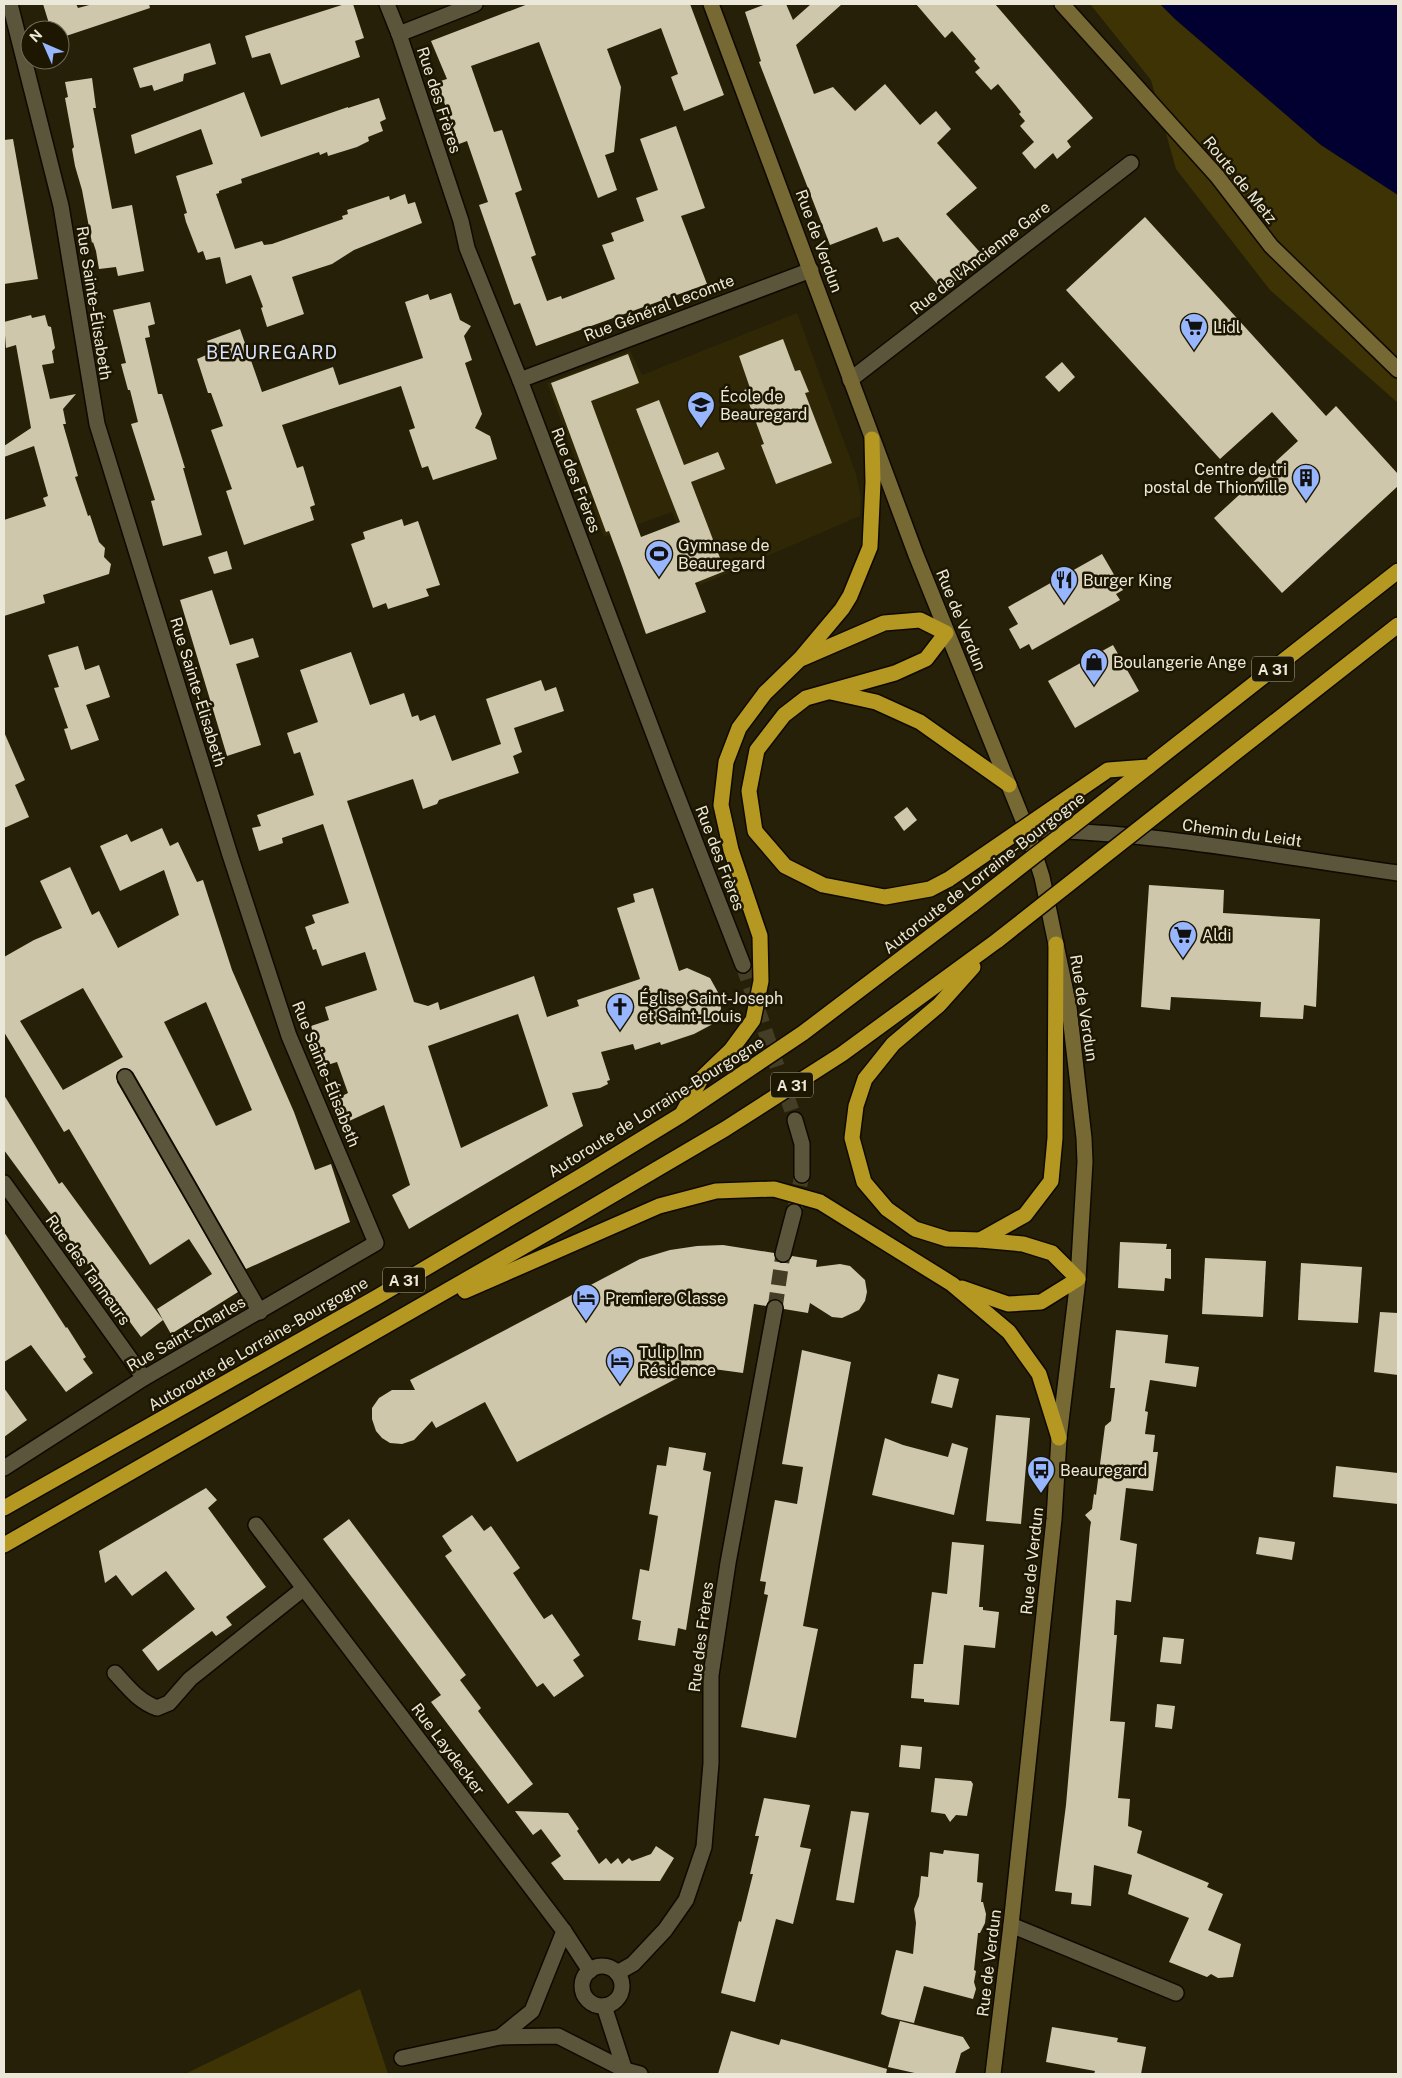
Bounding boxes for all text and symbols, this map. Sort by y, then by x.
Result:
north arrow [20,20,70,70]
text: N [26,26,45,45]
street label: Rue des Frères [413,44,465,156]
street label: Route de Metz [1199,133,1281,228]
street label: Rue de Verdun [792,187,846,295]
street label: Rue de l'Ancienne Gare [906,197,1054,319]
street label: Rue Sainte-Élisabeth [72,224,117,381]
street label: Rue Général Lecomte [581,271,737,345]
supermarket icon: Lidl [1179,312,1209,351]
place label: Lidl [1213,318,1241,337]
district label: BEAUREGARD [206,342,338,363]
place label: École de Beauregard [720,386,807,424]
school or university icon: École de Beauregard [686,390,716,429]
street label: Rue des Frères [547,425,605,535]
place label: Centre de tri postal de Thionville [1144,460,1287,497]
building icon: Centre de tri postal de Thionville [1291,463,1321,502]
place label: Gymnase de Beauregard [678,536,769,573]
sports icon: Gymnase de Beauregard [644,539,674,578]
restaurant icon: Burger King [1049,565,1079,604]
street label: Rue de Verdun [932,566,990,674]
place label: Burger King [1083,571,1172,590]
street label: Rue Sainte-Élisabeth [166,614,231,769]
shop icon: Boulangerie Ange [1079,647,1109,686]
place label: Boulangerie Ange [1113,653,1246,672]
road number: A 31 [1252,656,1294,682]
street label: Autoroute de Lorraine-Bourgogne [879,788,1089,958]
street label: Rue des Frères [691,803,749,913]
street label: Chemin du Leidt [1181,815,1303,851]
supermarket icon: Aldi [1168,920,1198,959]
place label: Aldi [1202,926,1231,945]
street label: Rue de Verdun [1066,953,1102,1063]
place label: Église Saint-Joseph et Saint-Louis [639,988,783,1026]
church icon: Église Saint-Joseph et Saint-Louis [605,992,635,1031]
street label: Rue Sainte-Élisabeth [288,998,365,1150]
street label: Autoroute de Lorraine-Bourgogne [545,1032,767,1182]
road number: A 31 [771,1072,813,1098]
street label: Rue des Tanneurs [42,1211,134,1329]
road number: A 31 [383,1268,425,1292]
street label: Autoroute de Lorraine-Bourgogne [145,1273,371,1415]
hotel icon: Premiere Classe [571,1283,601,1322]
place label: Premiere Classe [605,1289,726,1308]
street label: Rue Saint-Charles [123,1292,249,1376]
place label: Tulip Inn Résidence [639,1343,716,1380]
hotel icon: Tulip Inn Résidence [605,1346,635,1385]
bus stop icon: Beauregard [1026,1455,1056,1494]
place label: Beauregard [1060,1461,1147,1480]
street label: Rue de Verdun [1017,1506,1047,1616]
street label: Rue des Frères [685,1581,717,1693]
street label: Rue Laydecker [407,1699,489,1799]
street label: Rue de Verdun [973,1908,1005,2018]

